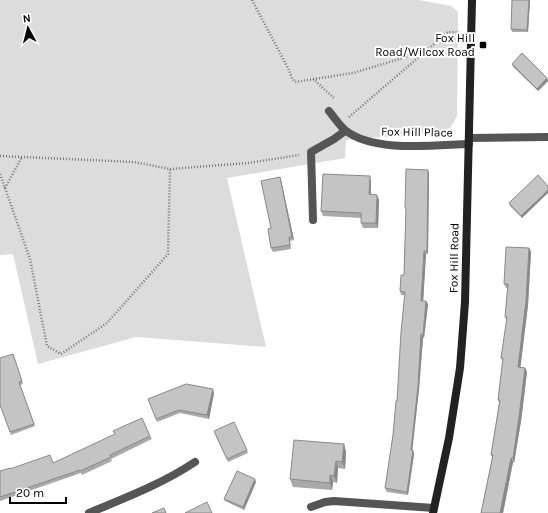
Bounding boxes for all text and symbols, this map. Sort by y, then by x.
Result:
north arrow [8,8,48,48]
text: N [22,12,32,26]
place label: Fox Hill Road/Wilcox Road [375,31,475,59]
marker: Fox Hill Road/Wilcox Road [478,40,488,50]
street label: Fox Hill Place [381,124,453,140]
street label: Fox Hill Road [446,223,462,293]
scale bar [10,479,66,505]
text: 20 m [16,486,44,500]

